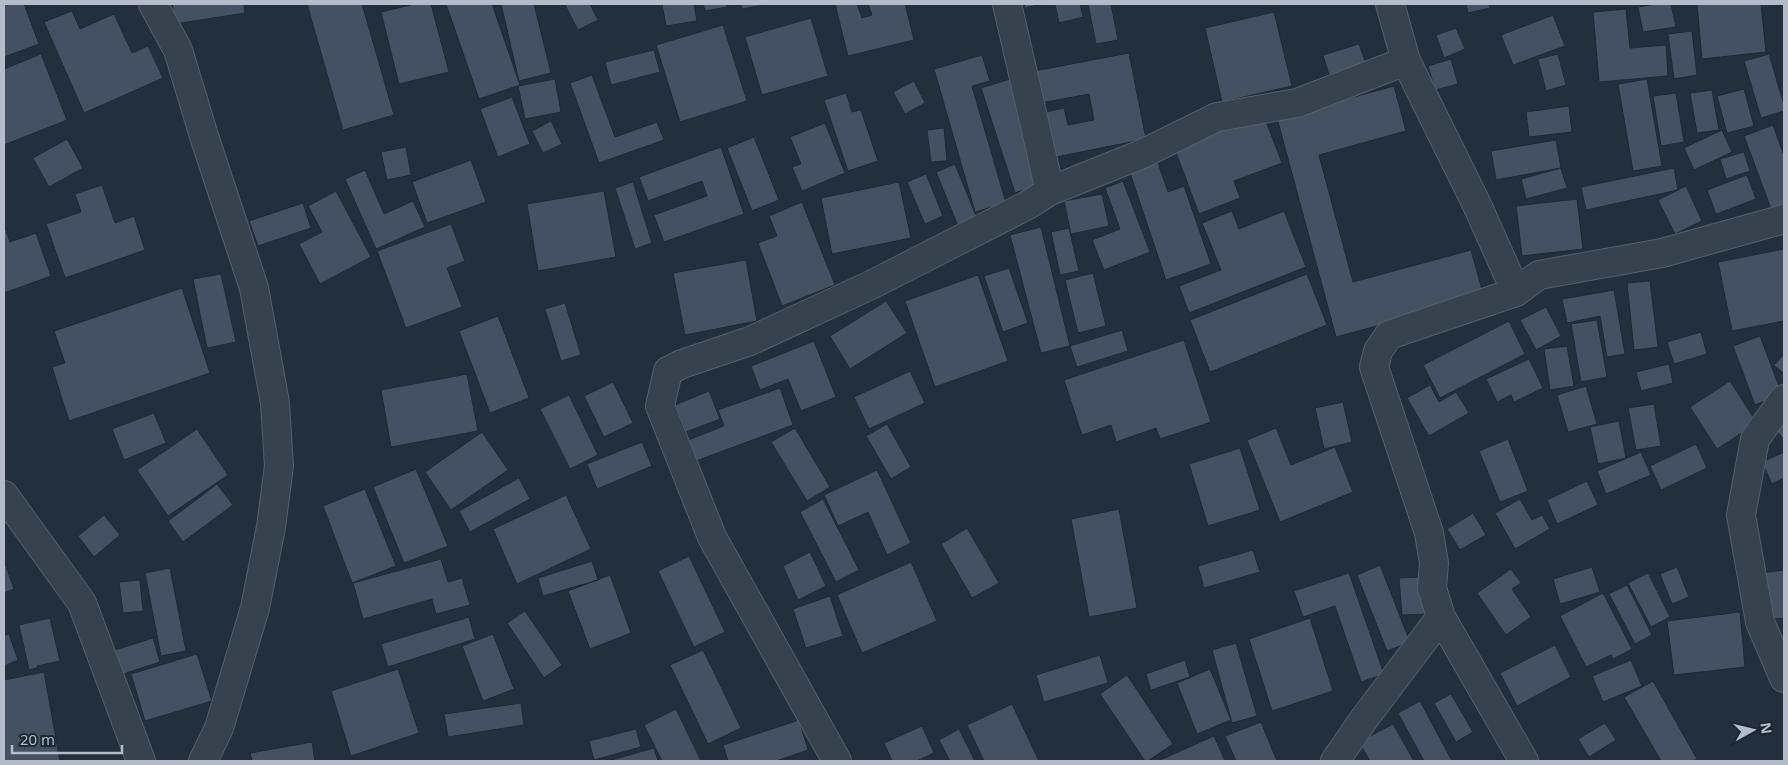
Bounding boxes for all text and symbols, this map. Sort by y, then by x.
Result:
north arrow [1728,705,1778,755]
text: N [1756,721,1777,735]
scale bar [12,722,122,754]
text: 20 m [20,729,55,749]

